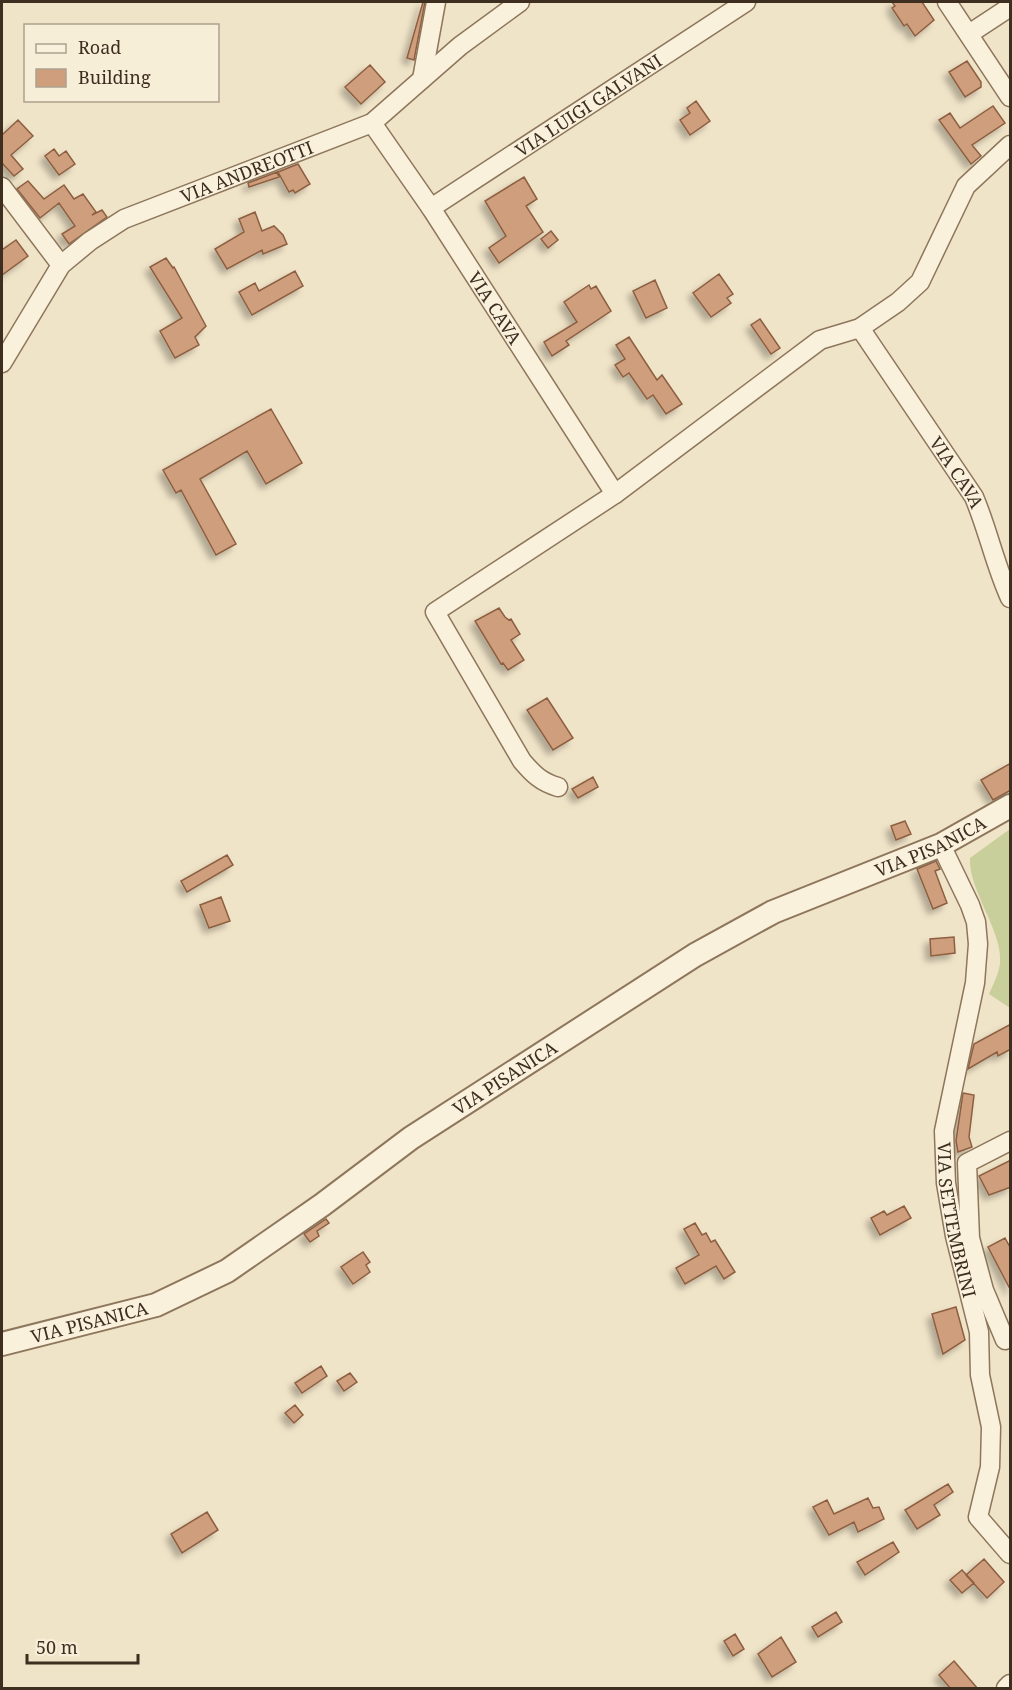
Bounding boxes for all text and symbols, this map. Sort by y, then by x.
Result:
legend [24,24,219,102]
text: Road [78,35,121,59]
street label: VIA LUIGI GALVANI [510,48,666,162]
text: Building [78,65,151,89]
street label: VIA ANDREOTTI [177,135,316,208]
street label: VIA CAVA [463,267,528,349]
street label: VIA CAVA [924,432,989,512]
street label: VIA PISANICA [871,810,990,882]
street label: VIA PISANICA [448,1035,562,1120]
street label: VIA SETTEMBRINI [932,1141,982,1300]
street label: VIA PISANICA [28,1295,151,1348]
scale bar [27,1627,138,1665]
text: 50 m [36,1635,78,1659]

